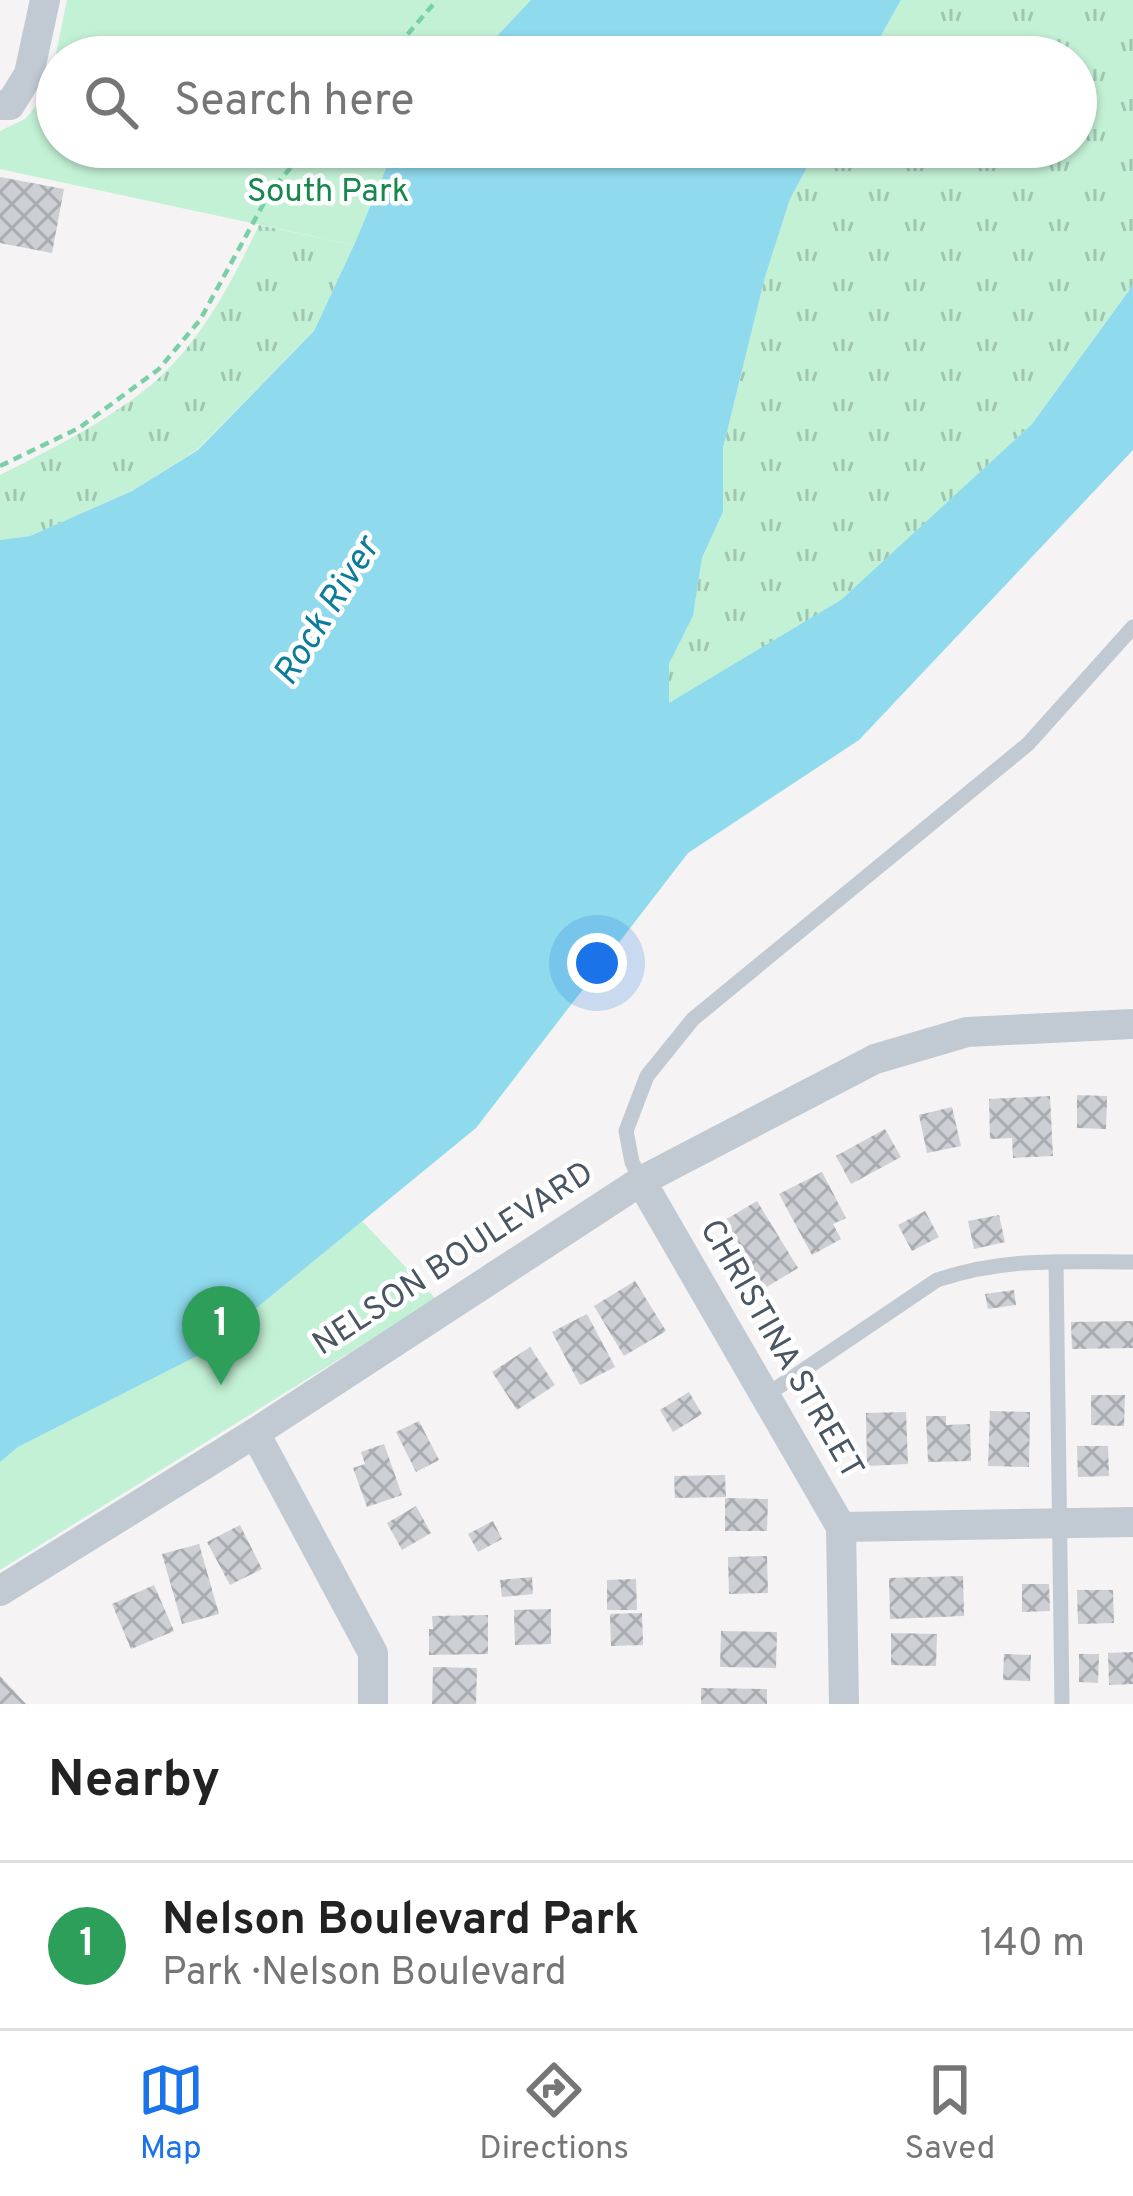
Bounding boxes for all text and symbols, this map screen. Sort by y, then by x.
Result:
search box [36,36,1097,168]
icon: search [78,69,144,135]
text: Search here [174,74,414,131]
park label: South Park [247,172,409,214]
water label: Rock River [264,526,393,695]
your location [567,933,627,993]
street label: NELSON BOULEVARD [306,1153,602,1367]
street label: CHRISTINA STREET [689,1213,871,1487]
pin: 1 [182,1286,260,1385]
text: Nearby [48,1750,220,1815]
text: Nelson Boulevard Park [162,1893,639,1950]
text: 1 [79,1921,95,1970]
text: 140 m [980,1921,1085,1970]
text: Park · Nelson Boulevard [162,1950,567,1999]
tab: Map [138,2057,204,2171]
tab: Directions [479,2057,629,2171]
tab: Saved [905,2057,995,2171]

